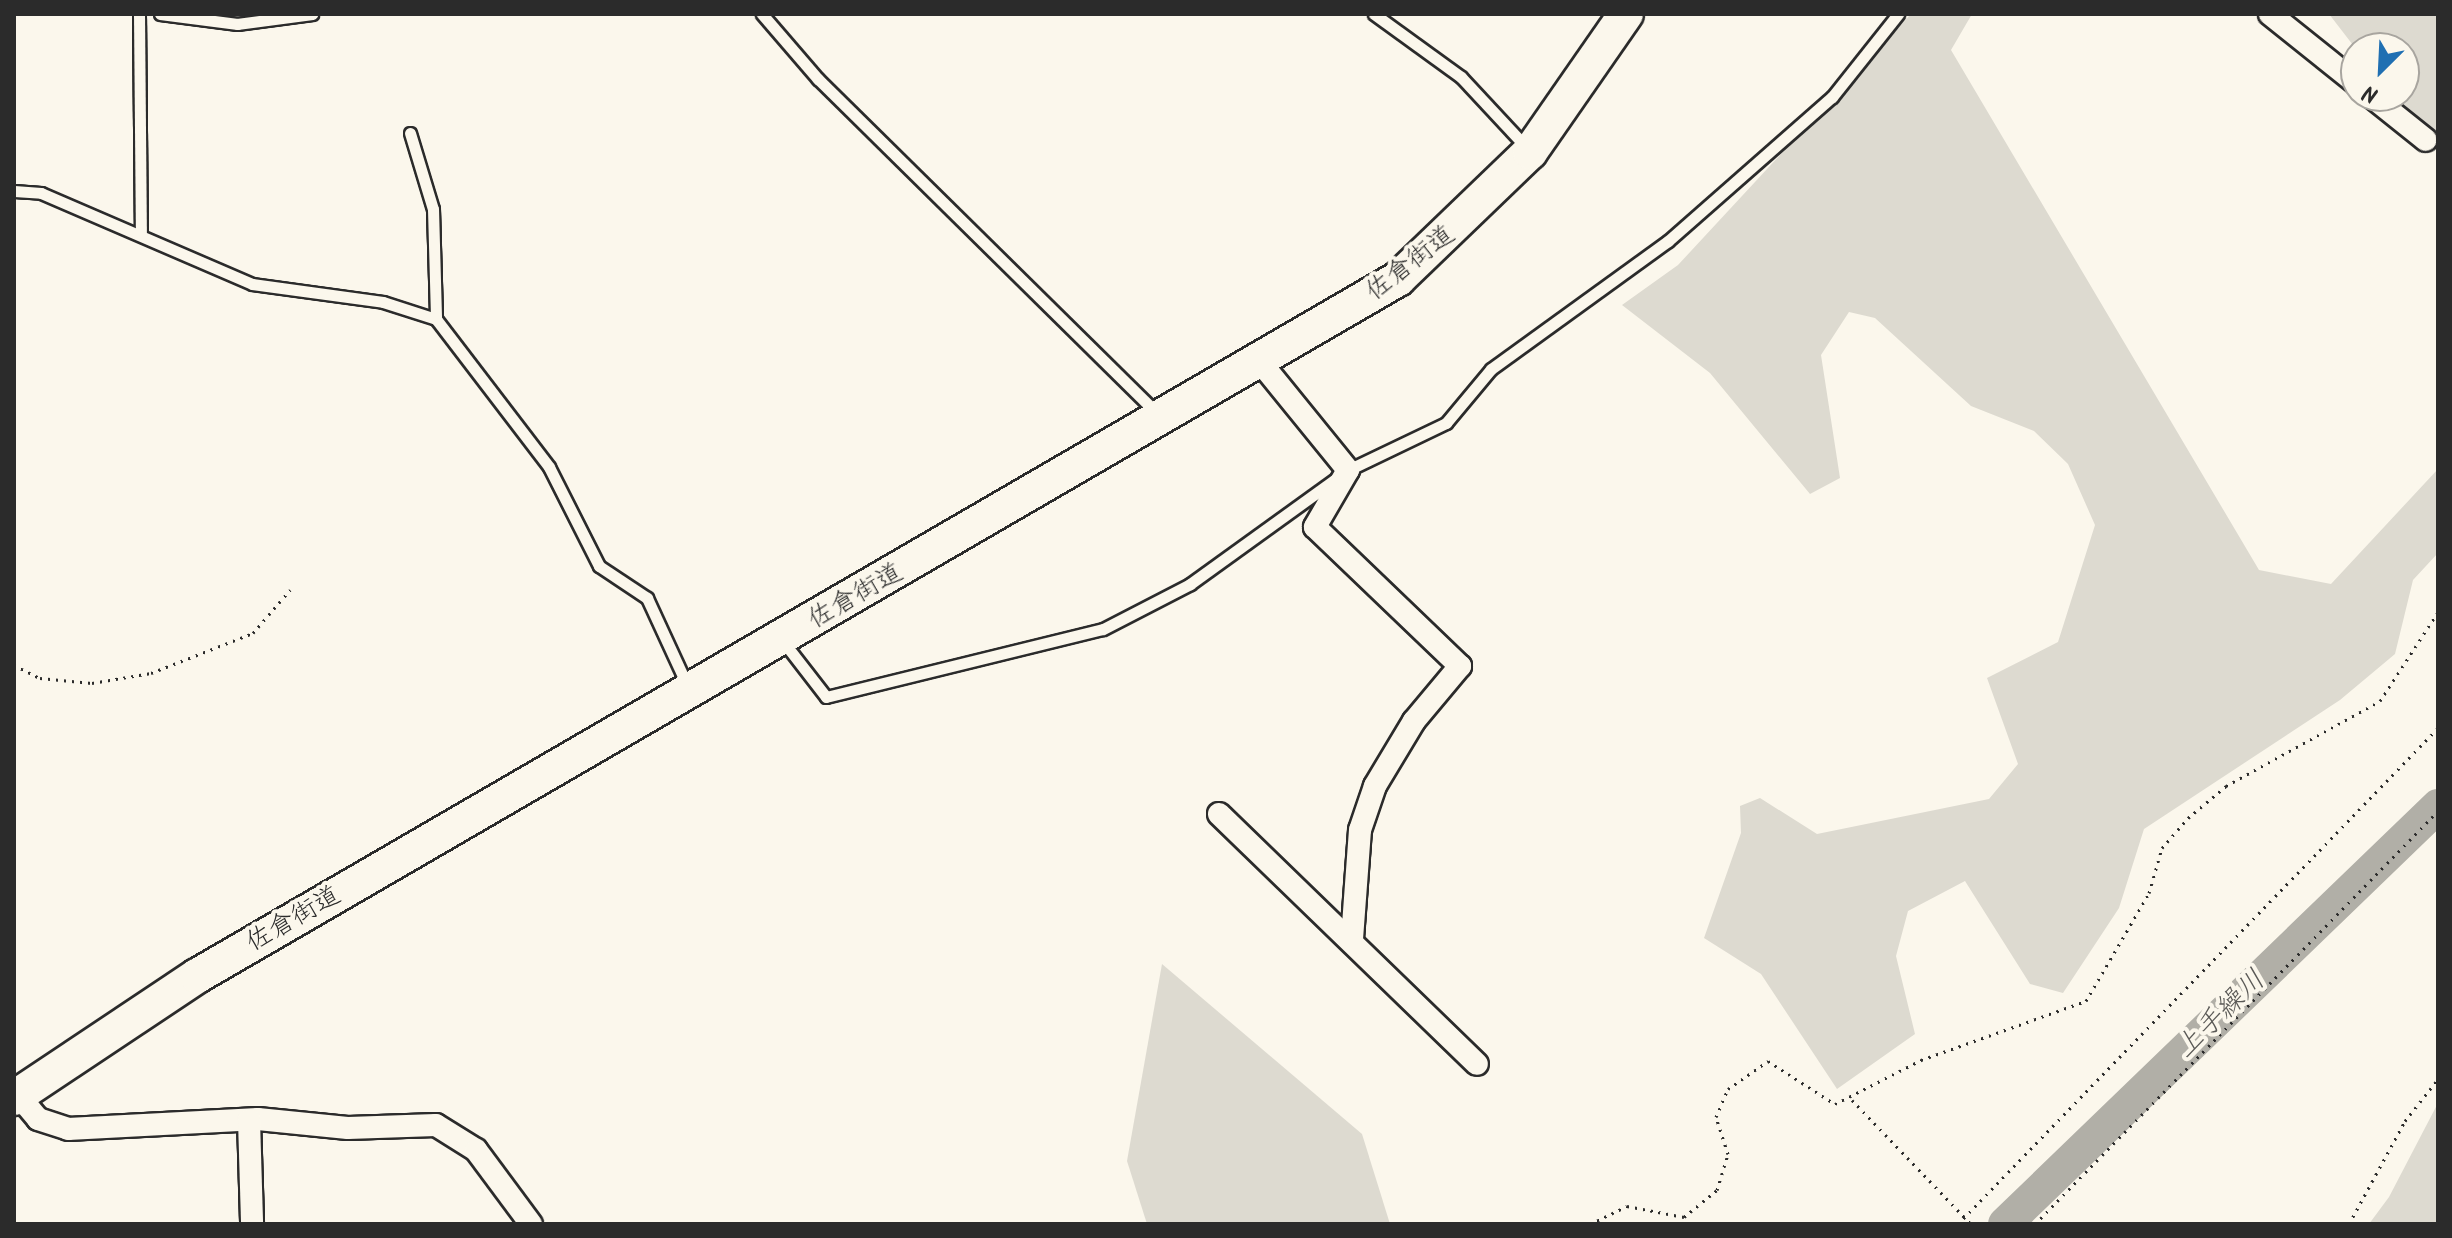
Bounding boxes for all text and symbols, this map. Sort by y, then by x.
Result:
north arrow [2340,32,2420,112]
text: N [2357,74,2384,111]
street label: 佐倉街道 [1360,220,1462,308]
street label: 佐倉街道 [803,557,909,637]
street label: 佐倉街道 [241,880,347,960]
water label: 上手繰川 [2169,964,2273,1066]

